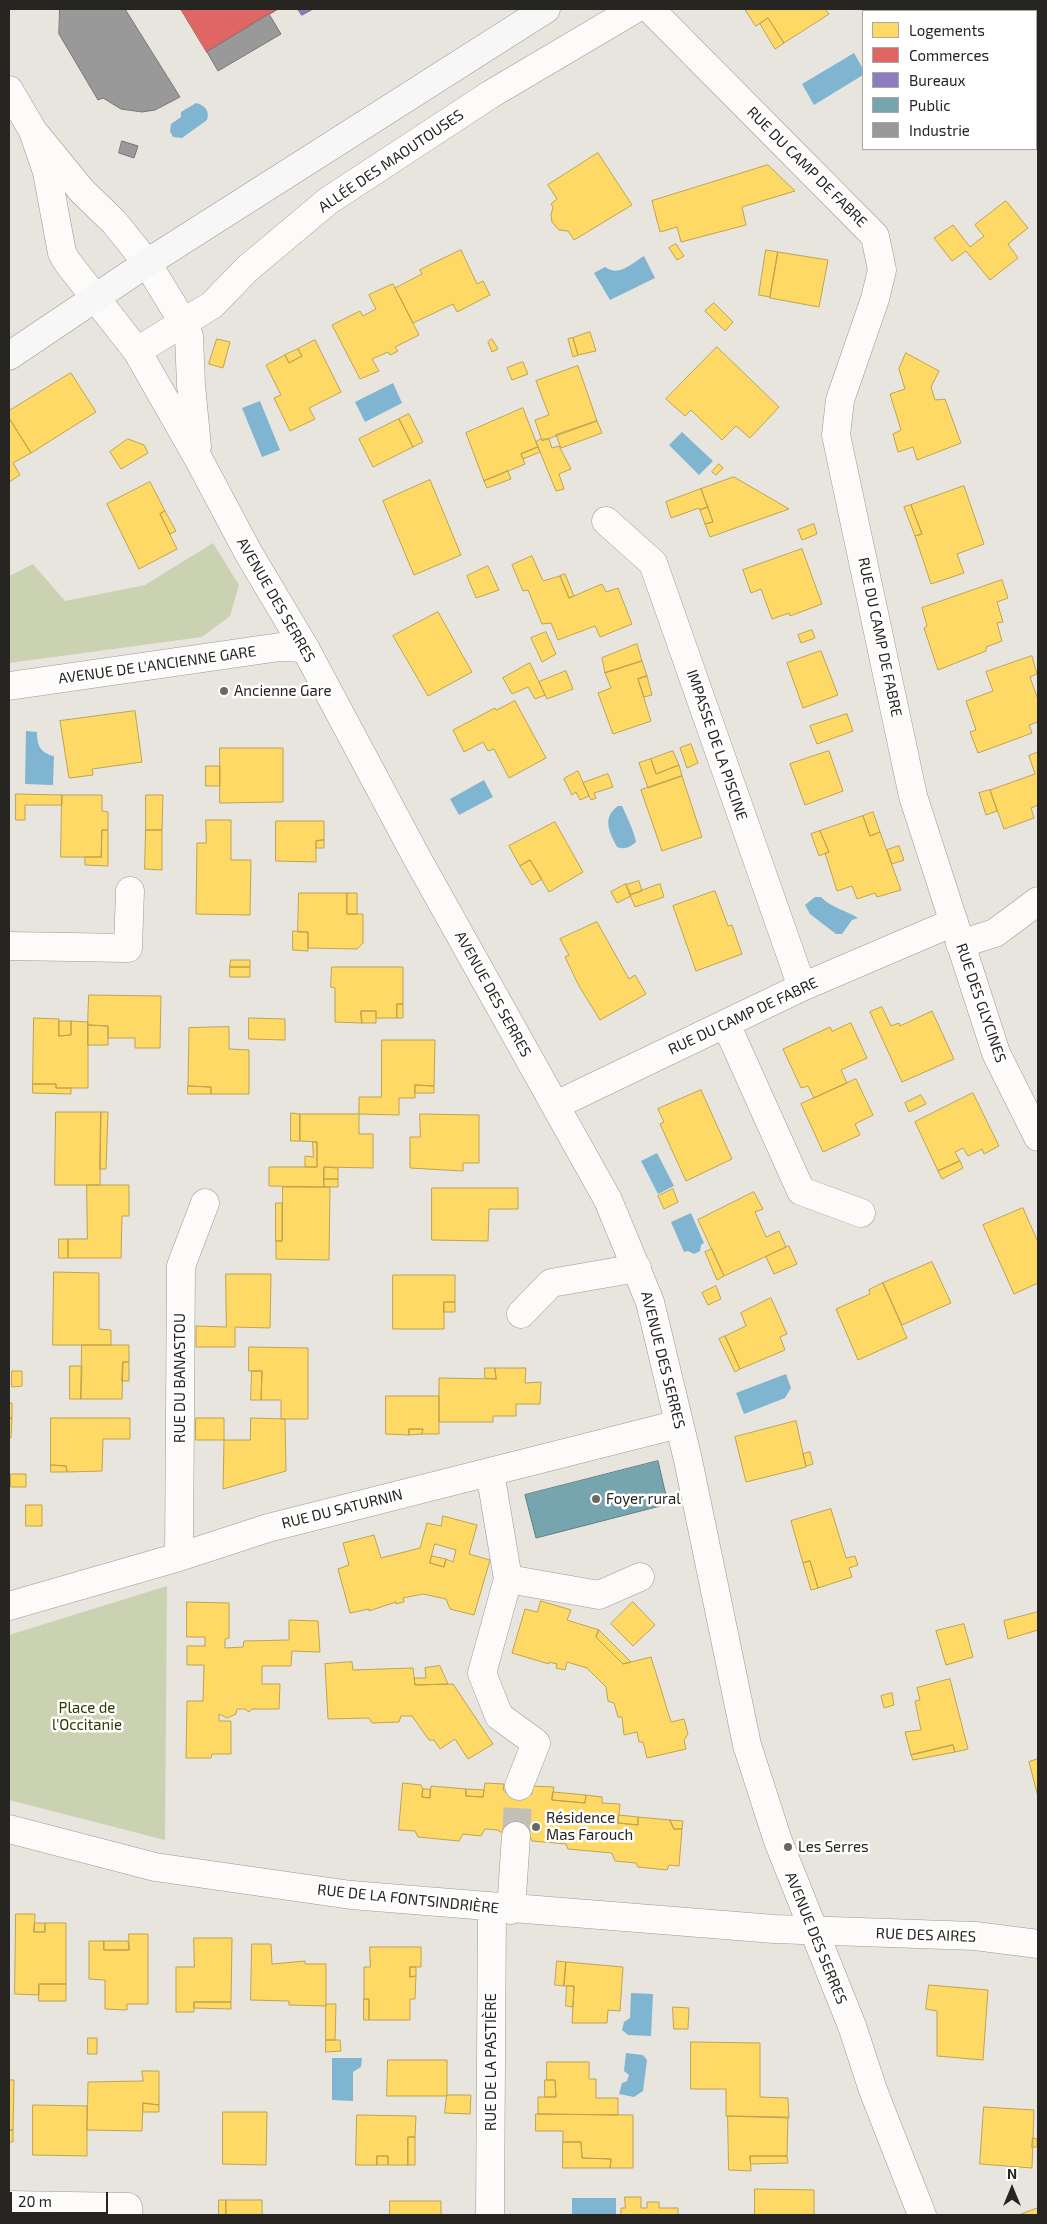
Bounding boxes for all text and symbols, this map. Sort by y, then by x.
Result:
legend [862,10,1037,150]
text: Logements [909,21,985,39]
text: Commerces [909,46,989,64]
text: Bureaux [909,71,965,89]
text: Public [909,96,950,114]
street label: RUE DU CAMP DE FABRE [743,103,871,231]
street label: ALLÉE DES MAOUTOUSES [315,106,467,216]
text: Industrie [909,121,970,139]
street label: AVENUE DES SERRES [233,534,319,666]
street label: RUE DU CAMP DE FABRE [854,555,906,719]
street label: AVENUE DE L'ANCIENNE GARE [57,642,257,688]
street label: IMPASSE DE LA PISCINE [683,667,751,823]
place label: Ancienne Gare [234,682,332,700]
marker: Ancienne Gare [218,685,230,697]
street label: AVENUE DES SERRES [451,928,535,1060]
street label: RUE DES GLYCINES [952,941,1010,1065]
street label: RUE DU CAMP DE FABRE [665,973,821,1059]
street label: AVENUE DES SERRES [637,1289,689,1431]
street label: RUE DU BANASTOU [171,1313,189,1443]
street label: RUE DU SATURNIN [280,1485,404,1533]
place label: Foyer rural [606,1490,681,1508]
marker: Foyer rural [590,1493,602,1505]
park label: Place de l'Occitanie [52,1699,122,1734]
place label: Résidence Mas Farouch [546,1809,633,1844]
marker: Résidence Mas Farouch [530,1821,542,1833]
place label: Les Serres [798,1838,869,1856]
marker: Les Serres [782,1841,794,1853]
street label: AVENUE DES SERRES [781,1869,851,2007]
street label: RUE DE LA FONTSINDRIÈRE [316,1881,500,1917]
street label: RUE DES AIRES [875,1924,977,1946]
street label: RUE DE LA PASTIÈRE [482,1993,500,2131]
north arrow [987,2164,1037,2214]
text: N [1007,2165,1017,2182]
scale bar [12,2182,110,2214]
text: 20 m [18,2192,52,2210]

